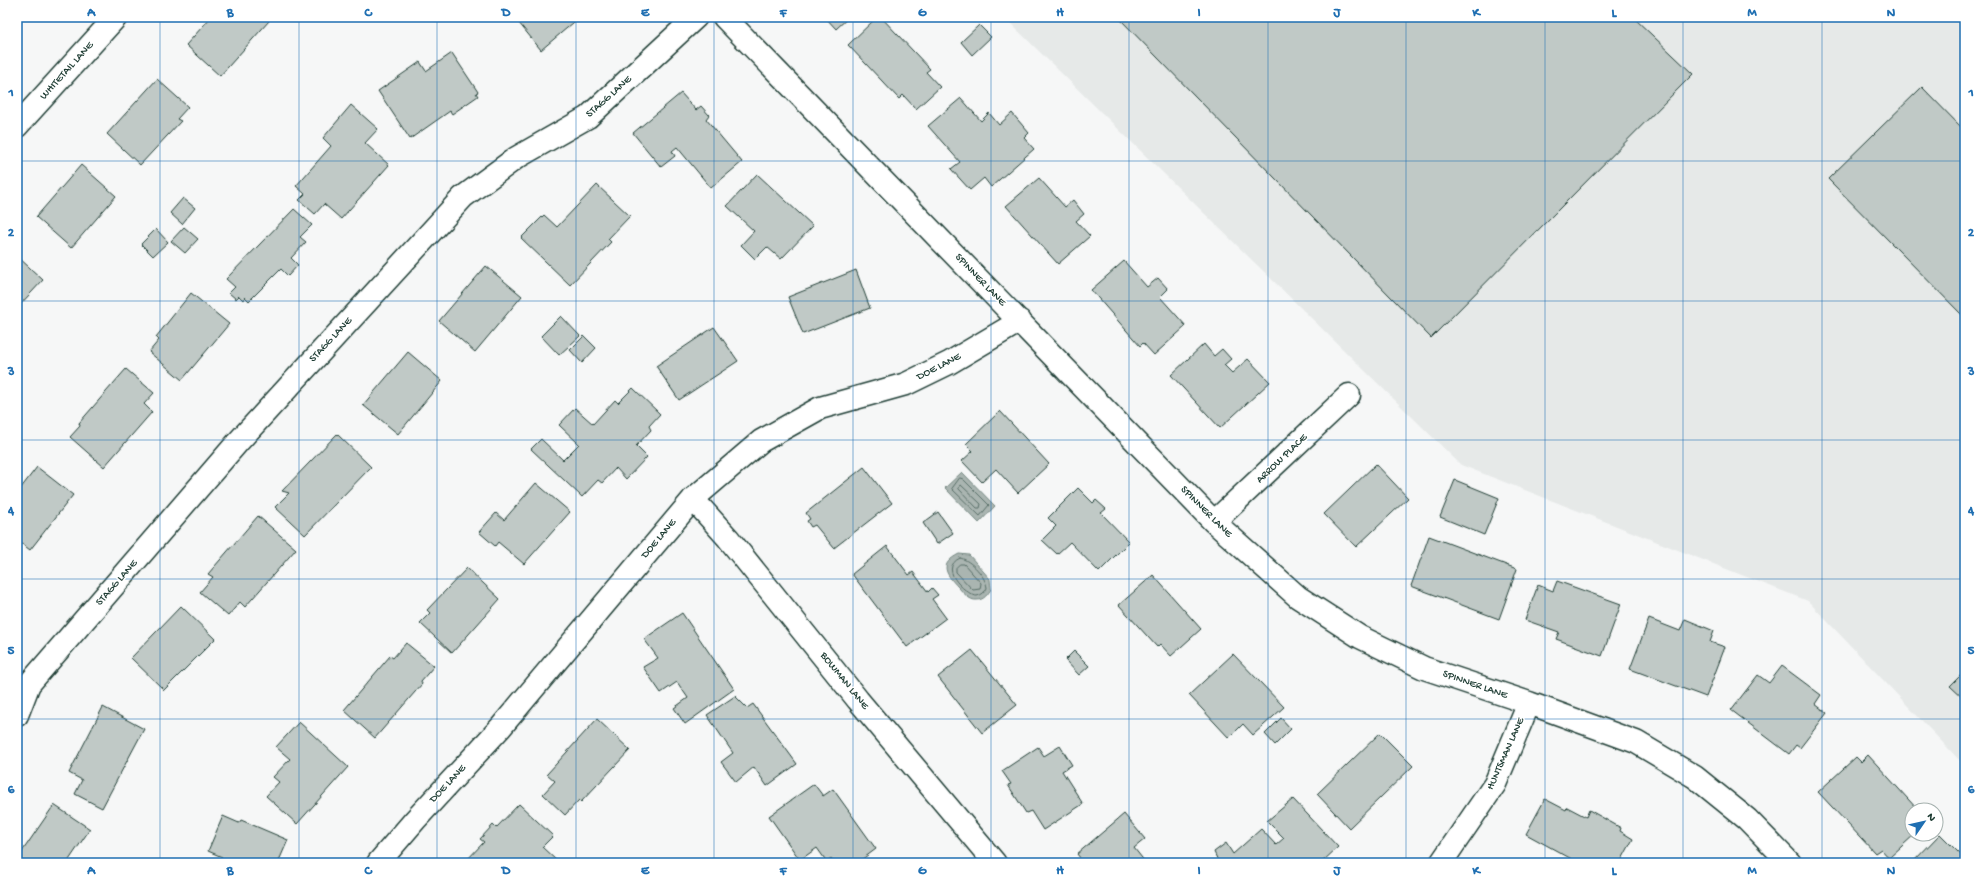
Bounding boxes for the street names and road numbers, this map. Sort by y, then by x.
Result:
street label: WHITETAIL LANE [38,39,97,102]
street label: STAGG LANE [584,73,635,120]
street label: SPINNER LANE [952,251,1009,309]
street label: STAGG LANE [307,314,356,365]
street label: DOE LANE [914,350,964,384]
street label: ARROW PLACE [1254,431,1311,486]
street label: SPINNER LANE [1178,484,1235,541]
street label: DOE LANE [638,516,680,562]
street label: STAGG LANE [94,557,141,608]
street label: BOWMAN LANE [817,649,871,713]
street label: SPINNER LANE [1441,668,1510,702]
street label: HUNTSMAN LANE [1485,715,1528,792]
street label: DOE LANE [427,762,469,806]

